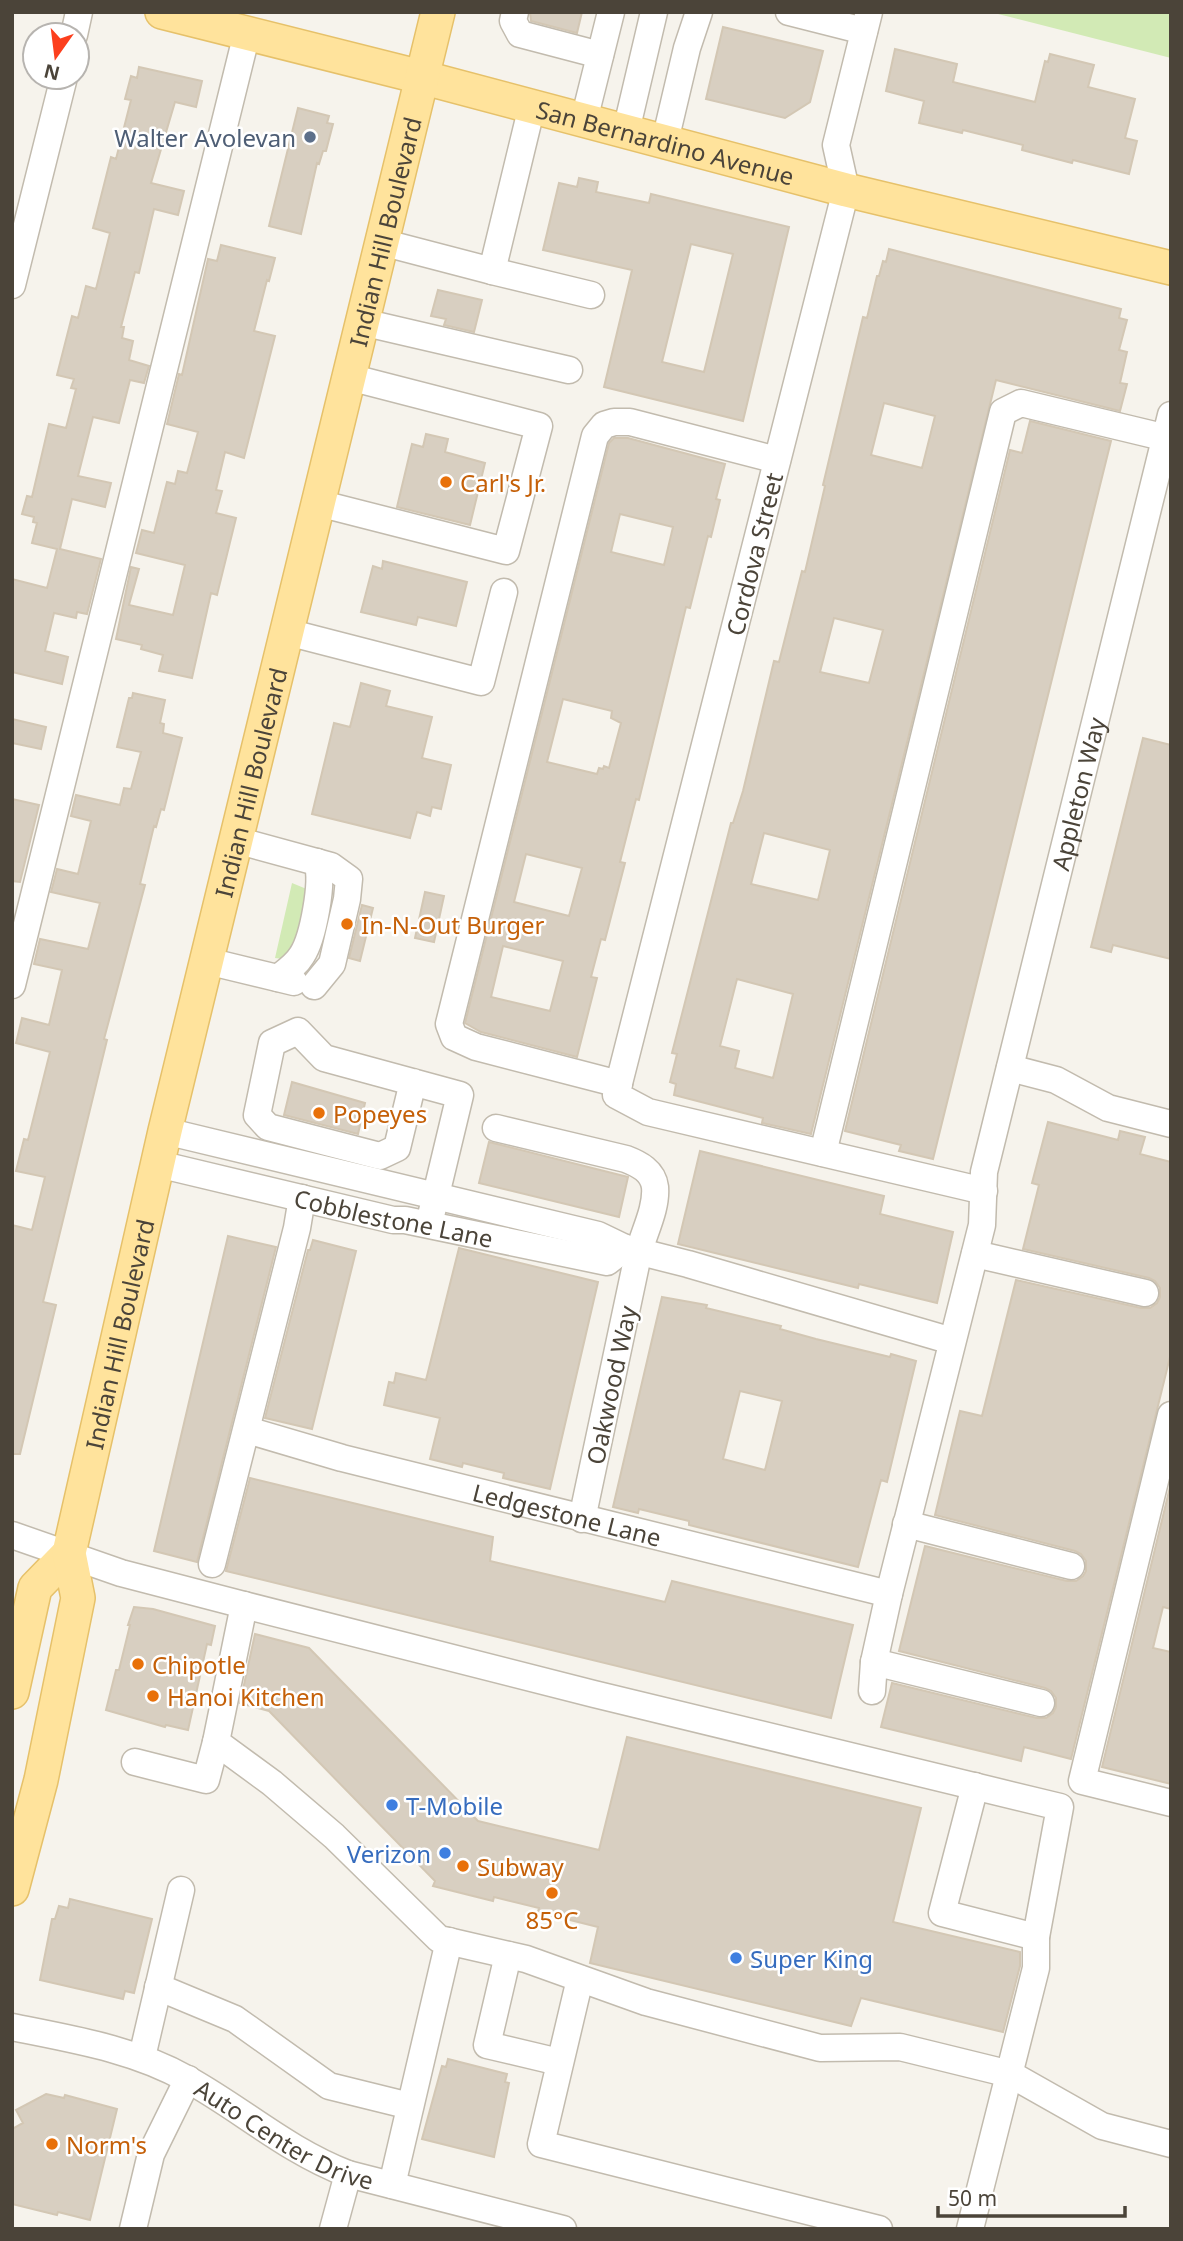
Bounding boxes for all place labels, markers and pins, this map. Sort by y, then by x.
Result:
place label: Walter Avolevan [114,121,296,154]
marker: Walter Avolevan [302,129,318,145]
place label: Carl's Jr. [460,466,546,499]
marker: Carl's Jr. [438,474,454,490]
place label: In-N-Out Burger [361,908,545,941]
marker: In-N-Out Burger [339,916,355,932]
place label: Popeyes [333,1097,427,1130]
marker: Popeyes [311,1105,327,1121]
place label: Chipotle [152,1648,246,1681]
marker: Chipotle [130,1656,146,1672]
place label: Hanoi Kitchen [167,1680,324,1713]
marker: Hanoi Kitchen [145,1688,161,1704]
place label: T-Mobile [406,1789,503,1822]
marker: T-Mobile [384,1797,400,1813]
place label: Verizon [347,1837,431,1870]
marker: Verizon [437,1845,453,1861]
place label: Subway [477,1850,565,1883]
marker: Subway [455,1858,471,1874]
marker: 85°C [544,1885,560,1901]
place label: 85°C [526,1903,578,1936]
place label: Super King [750,1942,873,1975]
marker: Super King [728,1950,744,1966]
place label: Norm's [66,2128,147,2161]
marker: Norm's [44,2136,60,2152]

